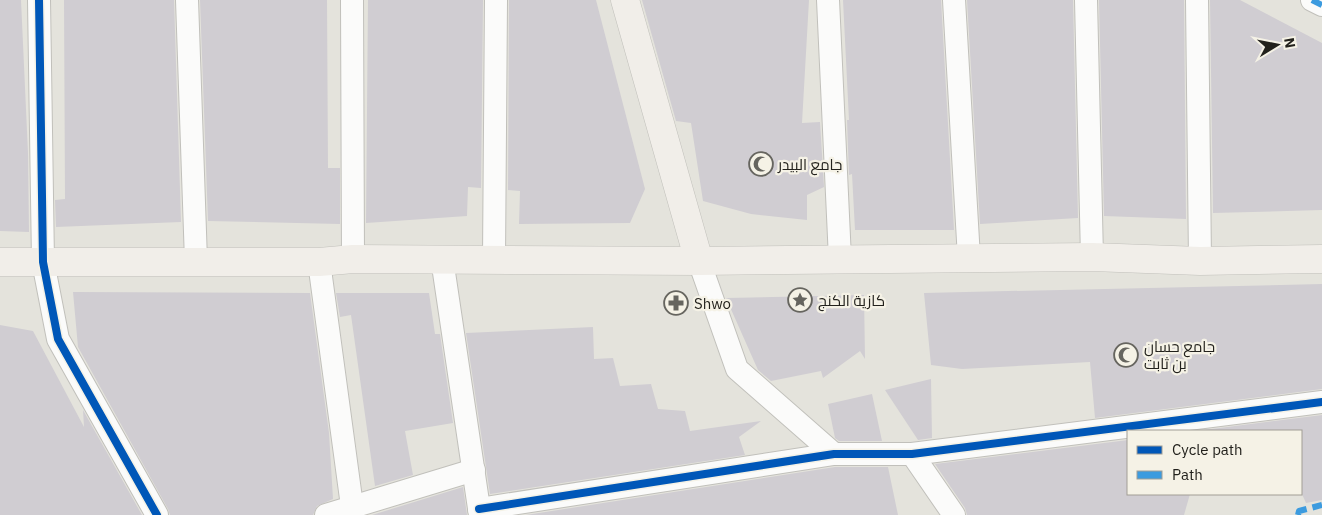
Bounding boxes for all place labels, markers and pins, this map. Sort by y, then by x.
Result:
mosque icon: جامع البيدر [748,151,774,177]
place label: جامع البيدر [777,155,842,176]
place icon: كازية الكنج [787,287,813,313]
pharmacy icon: Shwo [663,290,689,316]
place label: كازية الكنج [818,291,885,312]
place label: Shwo [694,294,731,313]
place label: جامع حسان بن ثابت [1144,337,1215,374]
mosque icon: جامع حسان بن ثابت [1113,342,1139,368]

